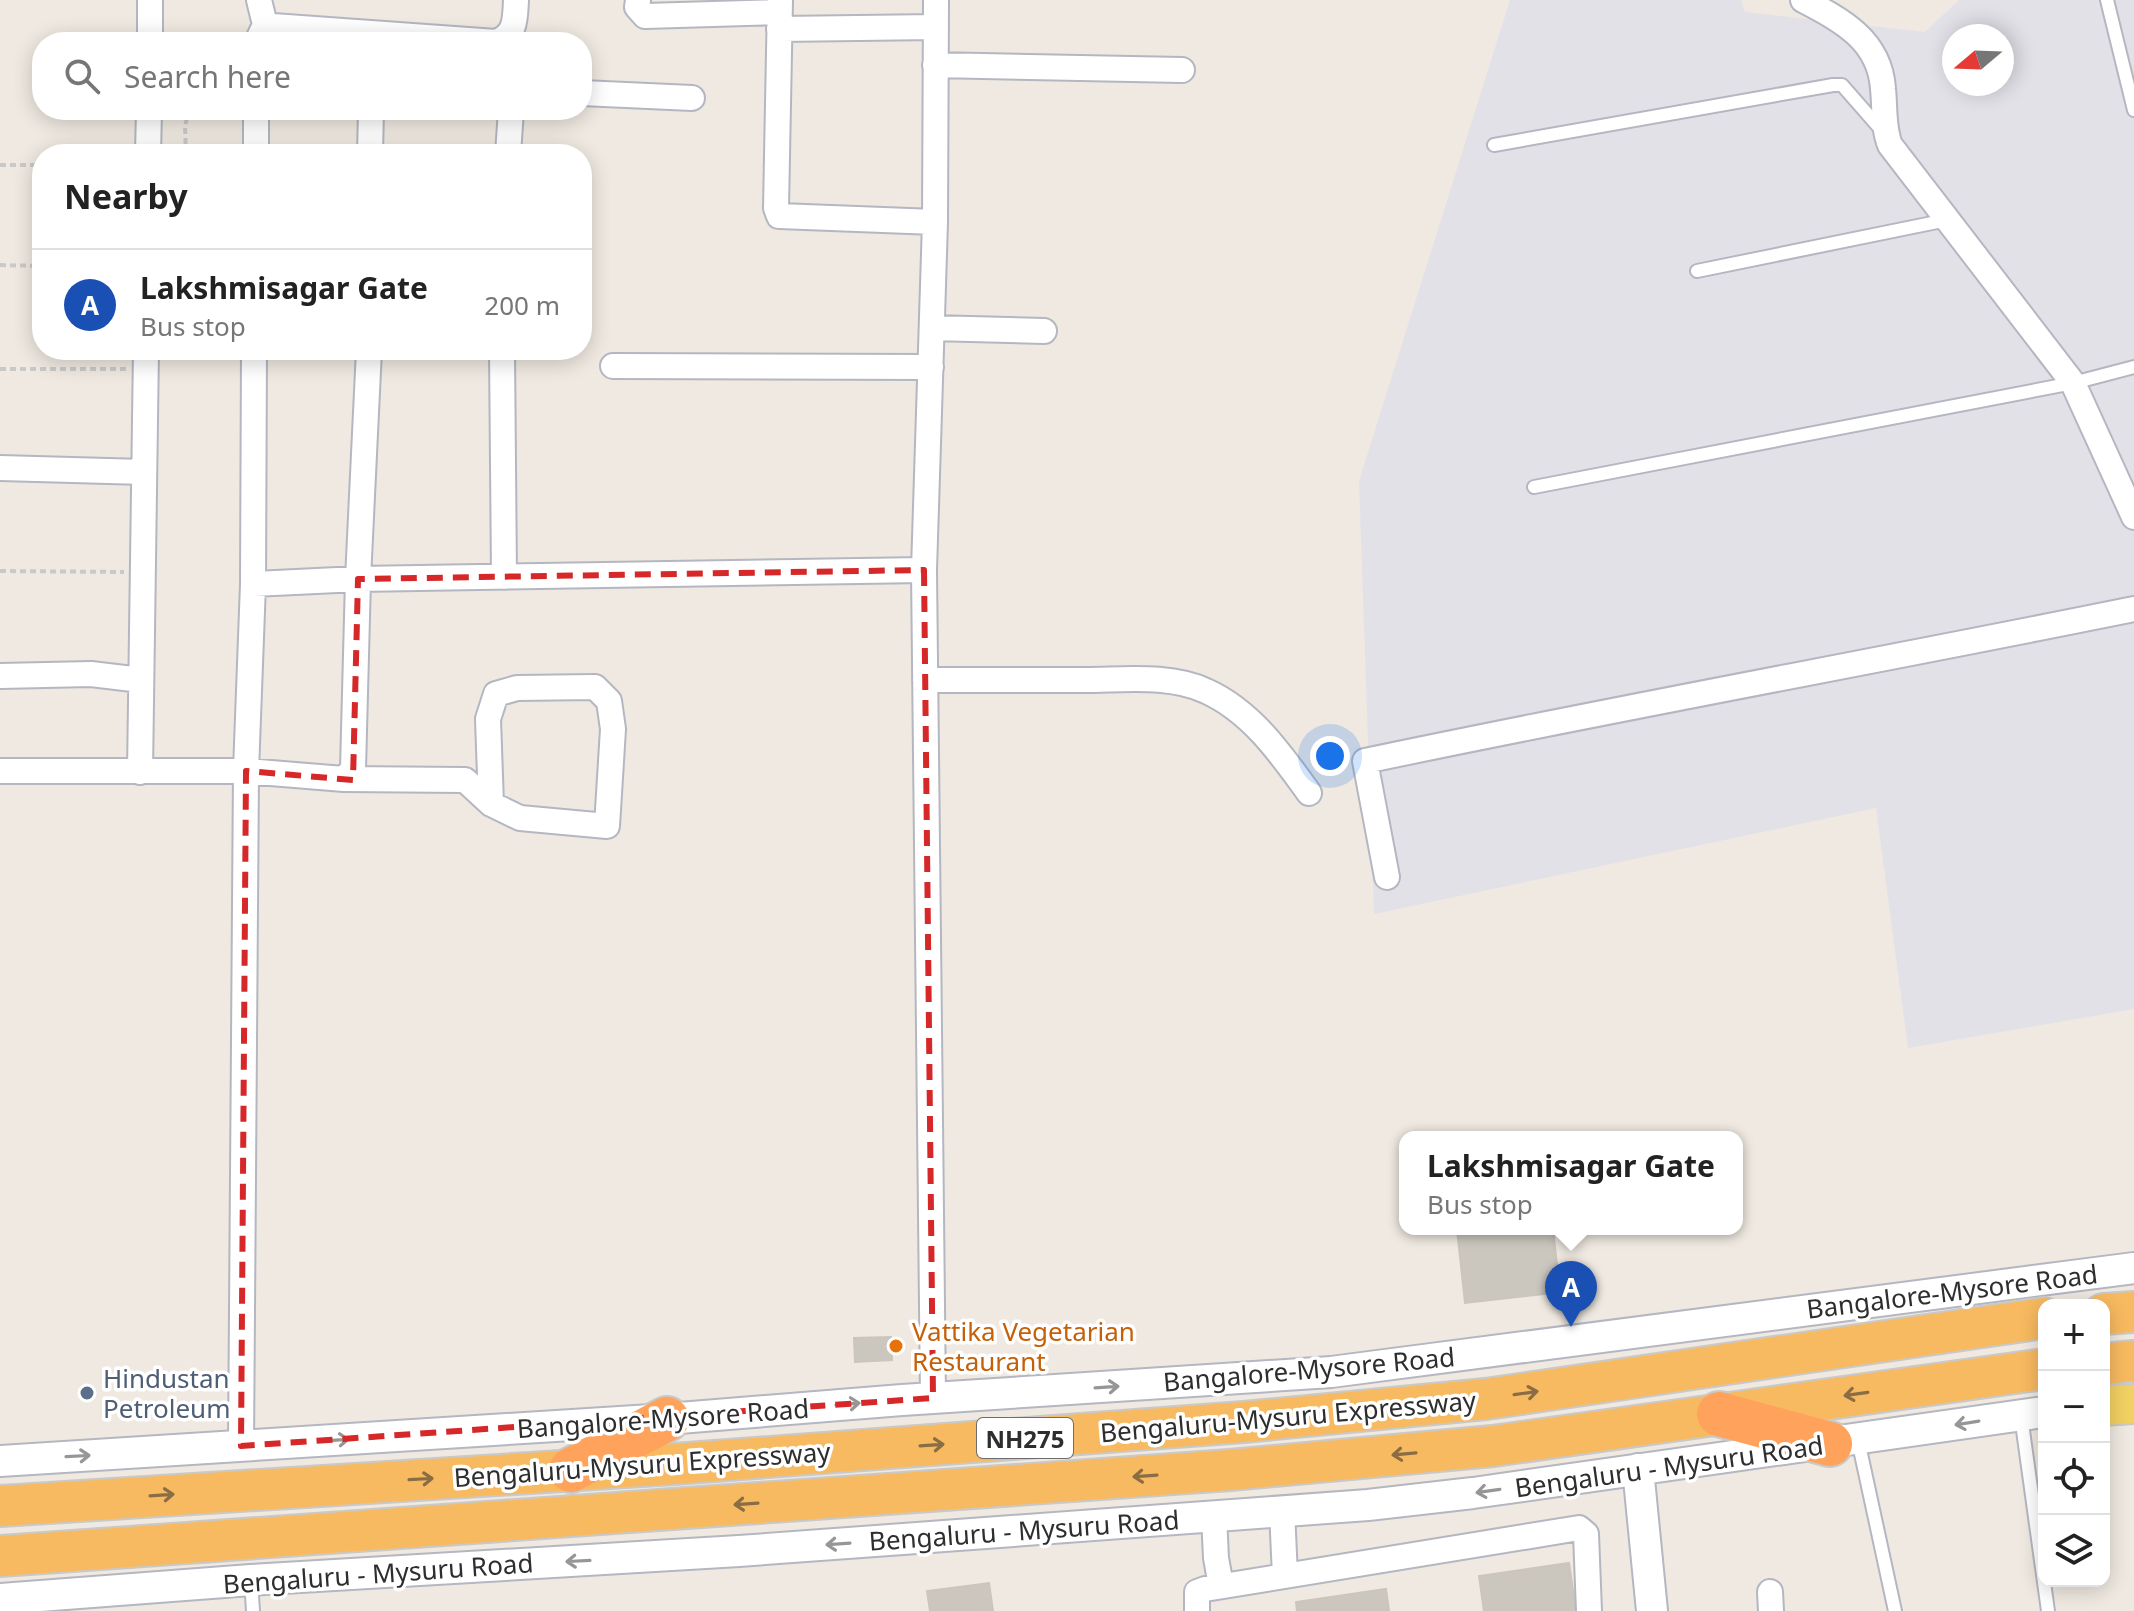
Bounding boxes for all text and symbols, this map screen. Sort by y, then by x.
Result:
north arrow [1942,24,2014,96]
search box [32,32,592,120]
icon: search [60,54,104,98]
text: Search here [124,56,291,97]
text: Nearby [64,173,188,219]
text: Lakshmisagar Gate [140,267,428,308]
text: A [81,287,99,323]
text: 200 m [484,287,560,323]
text: Bus stop [140,308,246,344]
your location [1310,736,1350,776]
popup [1399,1131,1743,1235]
text: Lakshmisagar Gate [1427,1145,1715,1186]
text: Bus stop [1427,1186,1533,1222]
street label: Bangalore-Mysore Road [1804,1255,2100,1327]
pin: A [1545,1261,1597,1327]
map controls [2038,1299,2110,1587]
button: + [2038,1299,2110,1371]
place label: Vattika Vegetarian Restaurant [912,1313,1135,1379]
marker: Vattika Vegetarian Restaurant [887,1337,905,1355]
street label: Bangalore-Mysore Road [1162,1338,1456,1400]
place label: Hindustan Petroleum [103,1360,230,1426]
button: − [2038,1371,2110,1443]
one-way arrow [1094,1379,1120,1394]
street label: Bengaluru-Mysuru Expressway [1098,1382,1478,1450]
marker: Hindustan Petroleum [78,1384,96,1402]
one-way arrow [1512,1385,1538,1400]
one-way arrow [1844,1387,1869,1402]
street label: Bangalore-Mysore Road [516,1390,810,1446]
one-way arrow [834,1397,861,1412]
one-way arrow [1955,1416,1980,1431]
road number: NH275 [977,1418,1073,1458]
street label: Bengaluru - Mysuru Road [1512,1427,1826,1505]
one-way arrow [323,1432,350,1447]
street label: Bengaluru-Mysuru Expressway [453,1433,832,1495]
one-way arrow [918,1437,945,1452]
button: locate [2038,1443,2110,1515]
one-way arrow [1391,1447,1418,1462]
one-way arrow [64,1448,91,1463]
one-way arrow [1132,1469,1159,1484]
one-way arrow [407,1471,434,1486]
one-way arrow [1475,1484,1501,1499]
one-way arrow [148,1487,175,1502]
one-way arrow [733,1497,760,1512]
street label: Bengaluru - Mysuru Road [868,1501,1180,1559]
button: layers [2038,1515,2110,1587]
one-way arrow [825,1537,852,1552]
street label: Bengaluru - Mysuru Road [222,1544,534,1602]
one-way arrow [565,1554,592,1569]

